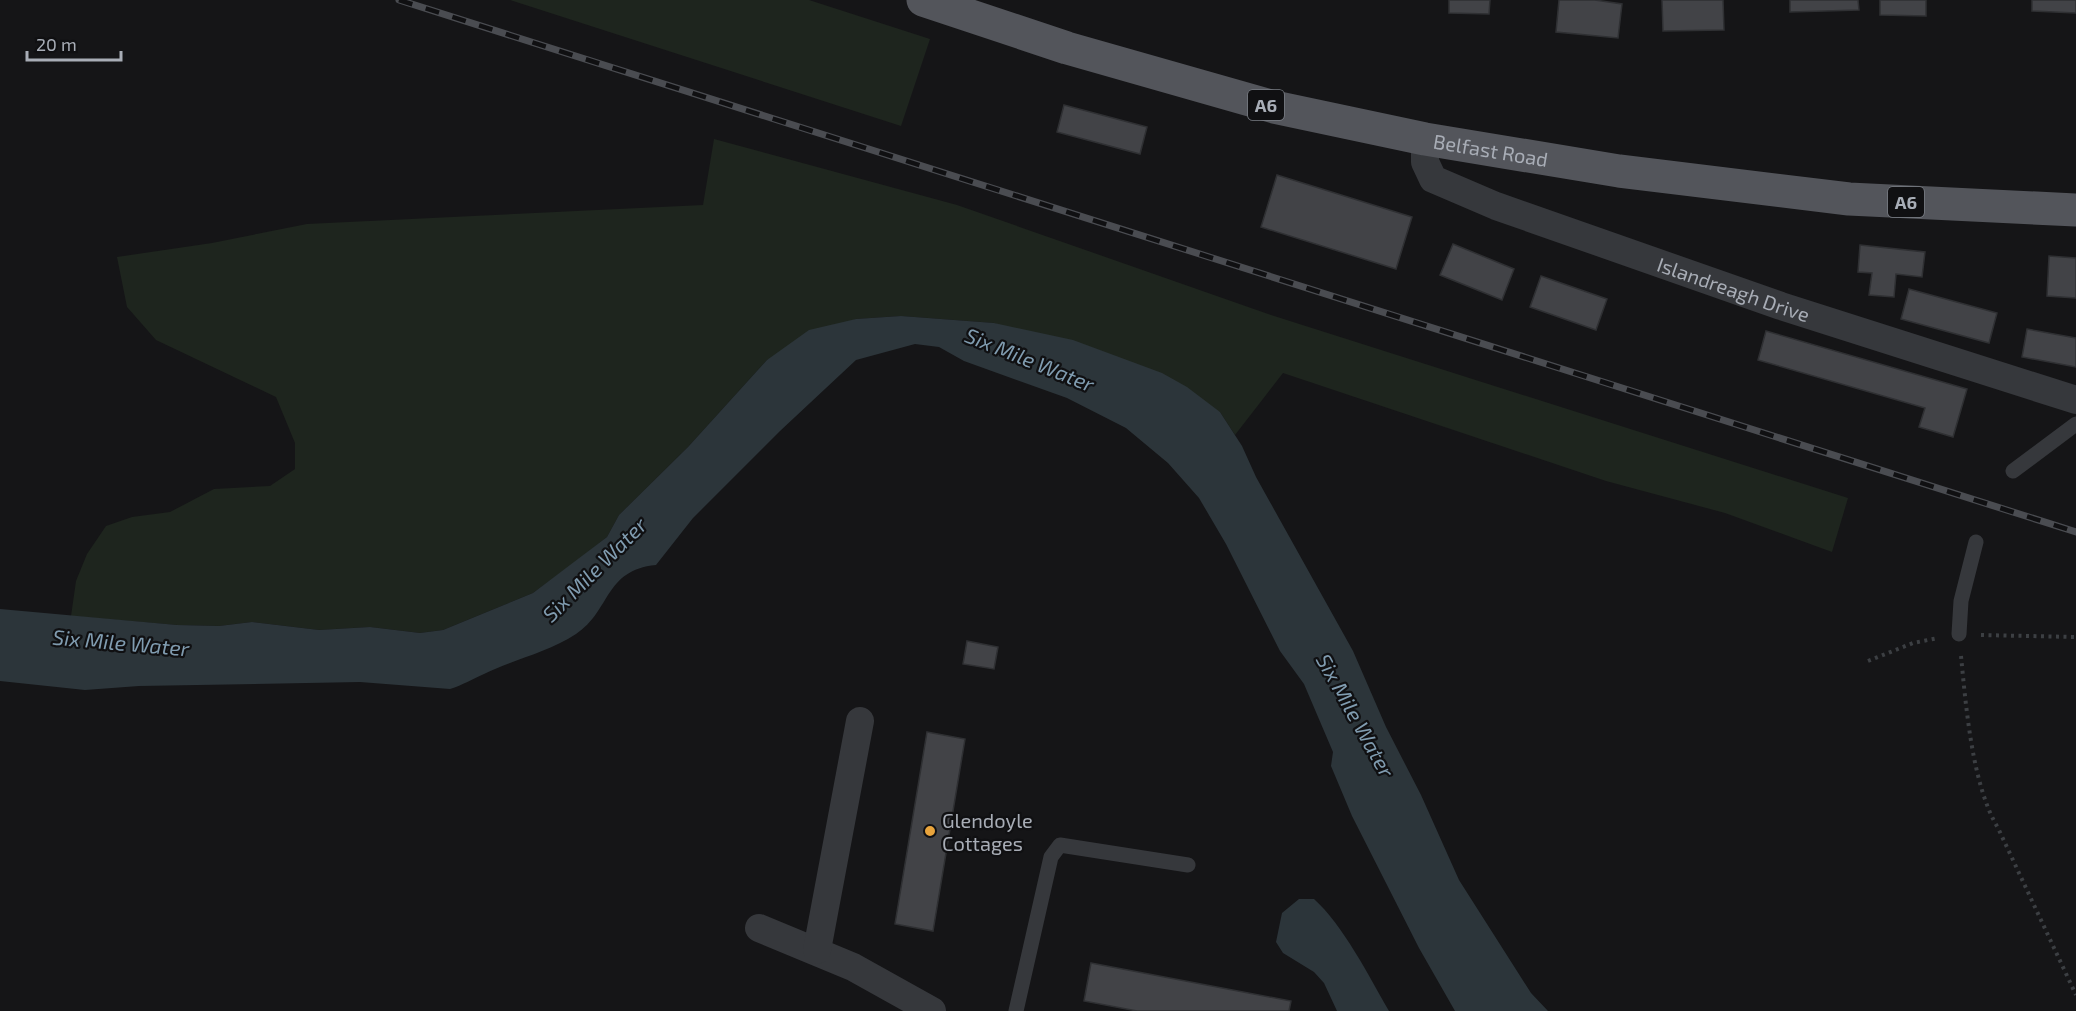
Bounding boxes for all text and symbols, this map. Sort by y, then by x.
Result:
scale bar [27,24,122,62]
text: 20 m [36,33,77,55]
road number: A6 [1248,90,1284,120]
street label: Belfast Road [1432,129,1550,171]
road number: A6 [1888,187,1924,217]
street label: Islandreagh Drive [1654,252,1813,326]
water label: Six Mile Water [962,322,1099,396]
water label: Six Mile Water [537,511,652,626]
water label: Six Mile Water [52,624,191,660]
water label: Six Mile Water [1312,649,1400,782]
place label: Glendoyle Cottages [942,808,1033,855]
marker: Glendoyle Cottages [923,824,937,838]

